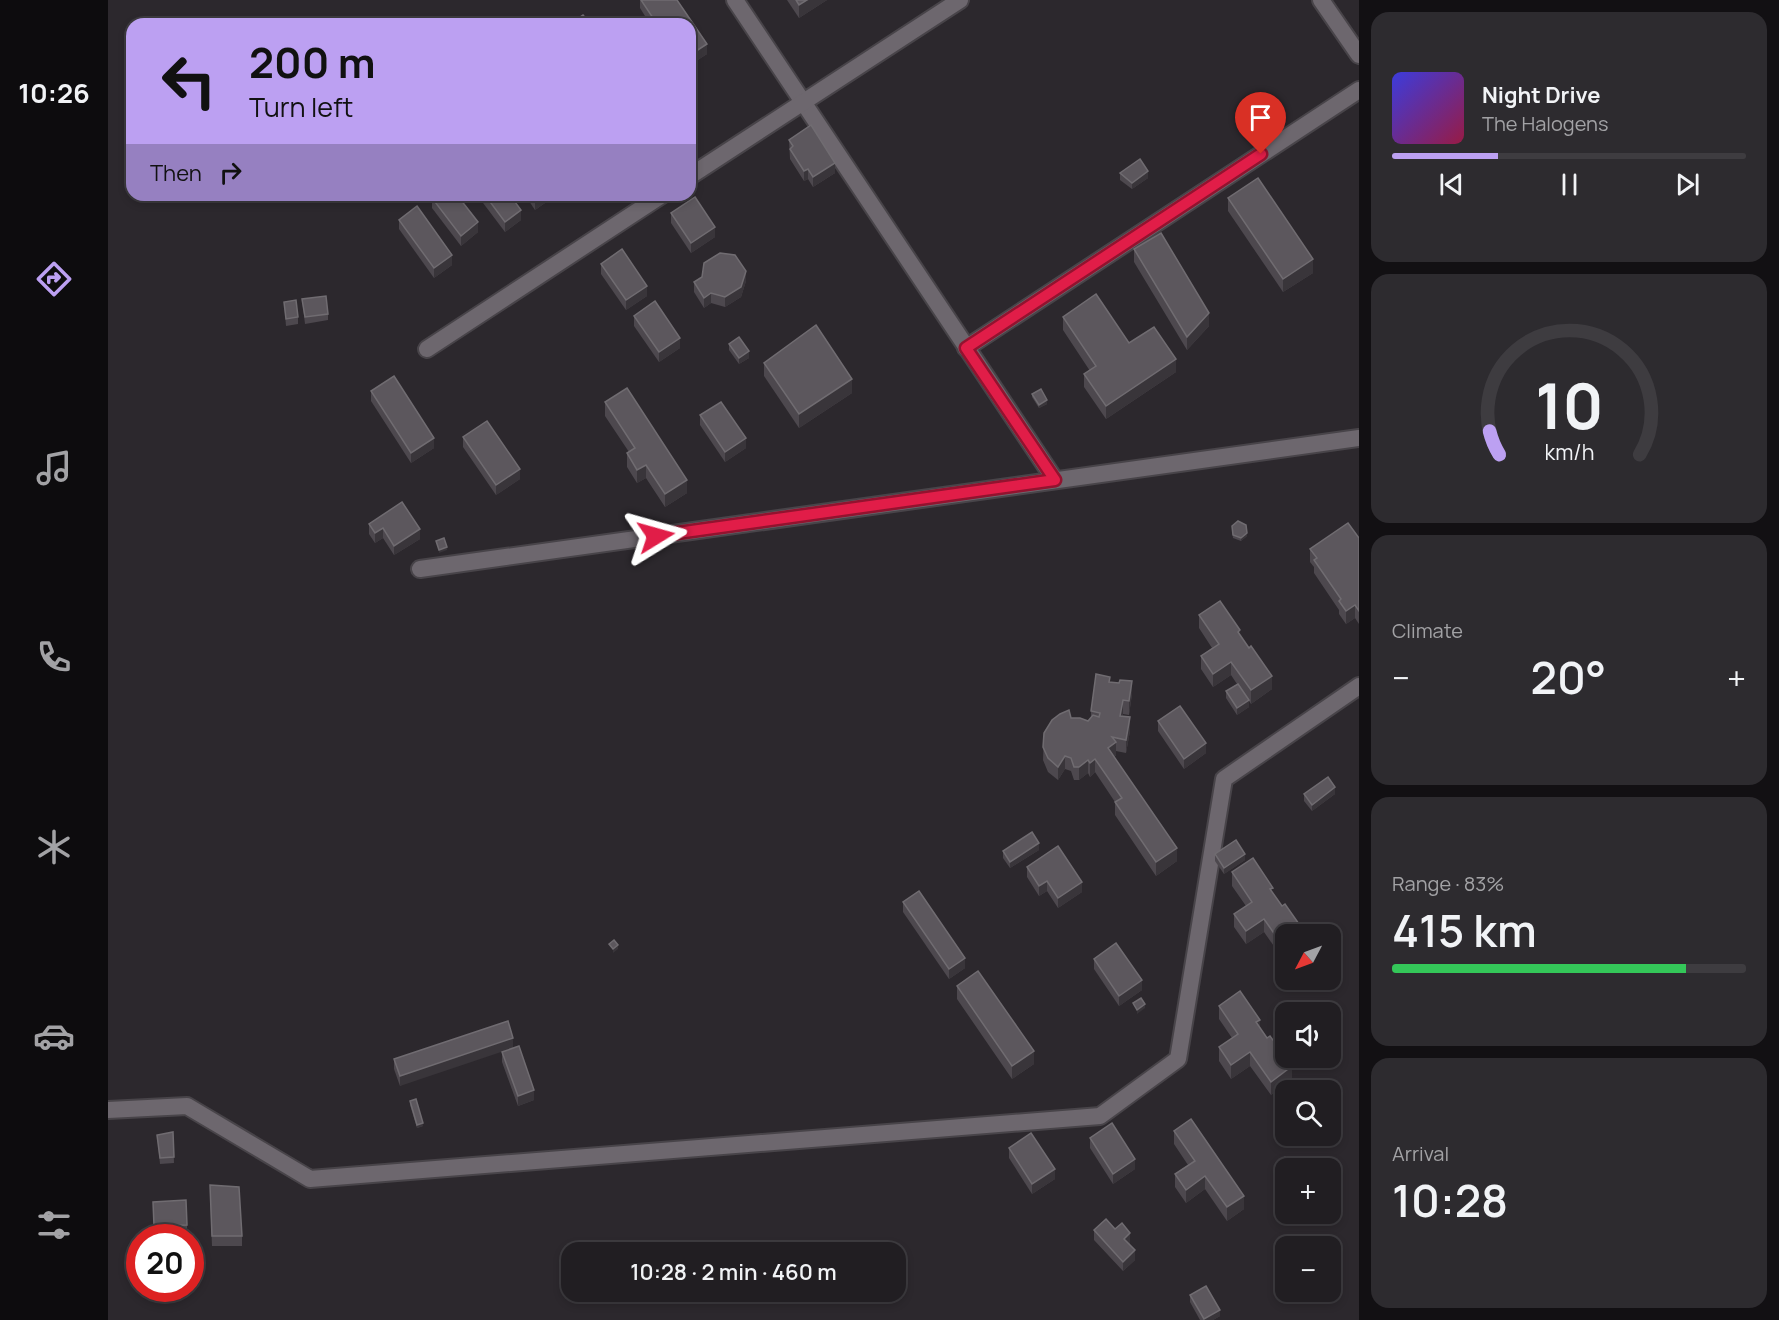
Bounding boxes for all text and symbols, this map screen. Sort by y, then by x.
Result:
text: 200 m [249,33,375,91]
icon: left [150,42,228,120]
text: 10:26 [18,74,90,111]
text: Night Drive [1482,80,1601,110]
text: Turn left [249,88,353,125]
pin [1235,92,1286,154]
icon: arrive [1244,101,1277,134]
text: The Halogens [1482,110,1608,137]
icon: right [214,156,247,189]
text: Then [150,158,202,188]
icon: previous [1435,168,1468,201]
icon: pause [1553,168,1586,201]
icon: next [1671,168,1704,201]
icon: directions [33,258,75,300]
text: 10 [1535,363,1603,449]
text: km/h [1544,438,1594,467]
icon: music [33,447,75,489]
position arrow [624,504,688,568]
text: Climate [1392,617,1463,644]
icon: phone [33,636,75,678]
text: 20° [1531,646,1606,708]
text: − [1392,655,1410,700]
text: + [1727,655,1746,700]
icon: climate [33,826,75,868]
text: Range · 83% [1392,870,1504,897]
text: 415 km [1392,899,1537,961]
north arrow [1275,924,1341,990]
map controls [1275,924,1341,1302]
button: sound [1275,1002,1341,1068]
icon: car [33,1015,75,1057]
button: search [1275,1080,1341,1146]
text: Arrival [1392,1140,1449,1167]
button: + [1275,1158,1341,1224]
text: 10:28 [1392,1169,1508,1231]
icon: filters [33,1204,75,1246]
speed limit sign: 20 [126,1224,204,1302]
button: − [1275,1236,1341,1302]
text: 10:28 · 2 min · 460 m [630,1257,837,1287]

